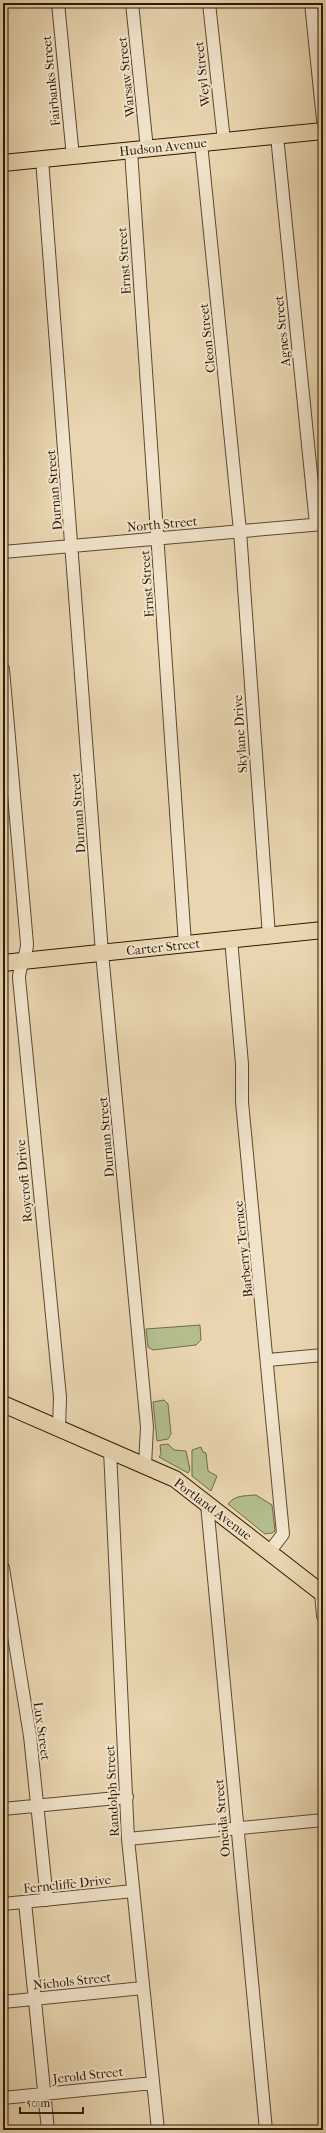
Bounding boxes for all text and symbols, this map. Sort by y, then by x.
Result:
street label: Fairbanks Street [39,35,63,127]
street label: Warsaw Street [114,36,138,119]
street label: Weyl Street [191,40,213,108]
street label: Hudson Avenue [118,135,208,159]
street label: Ernst Street [114,226,134,295]
street label: Agnes Street [271,294,293,368]
street label: Cleon Street [196,302,218,374]
street label: Durnan Street [43,449,65,531]
street label: North Street [126,513,198,535]
street label: Ernst Street [137,549,157,618]
street label: Skylane Drive [230,694,250,774]
street label: Durnan Street [68,772,88,854]
street label: Carter Street [125,936,201,958]
street label: Durnan Street [95,1096,117,1178]
street label: Roycroft Drive [13,1138,35,1223]
street label: Barberry Terrace [230,1199,256,1298]
street label: Portland Avenue [171,1475,255,1543]
street label: Lux Street [30,1701,54,1762]
street label: Randolph Street [102,1745,122,1837]
street label: Oneida Street [211,1778,233,1858]
street label: Ferncliffe Drive [22,1872,112,1896]
street label: Nichols Street [32,1969,112,1993]
street label: Jerold Street [51,2064,124,2086]
scale bar [20,2089,83,2115]
text: 50 m [26,2096,50,2110]

